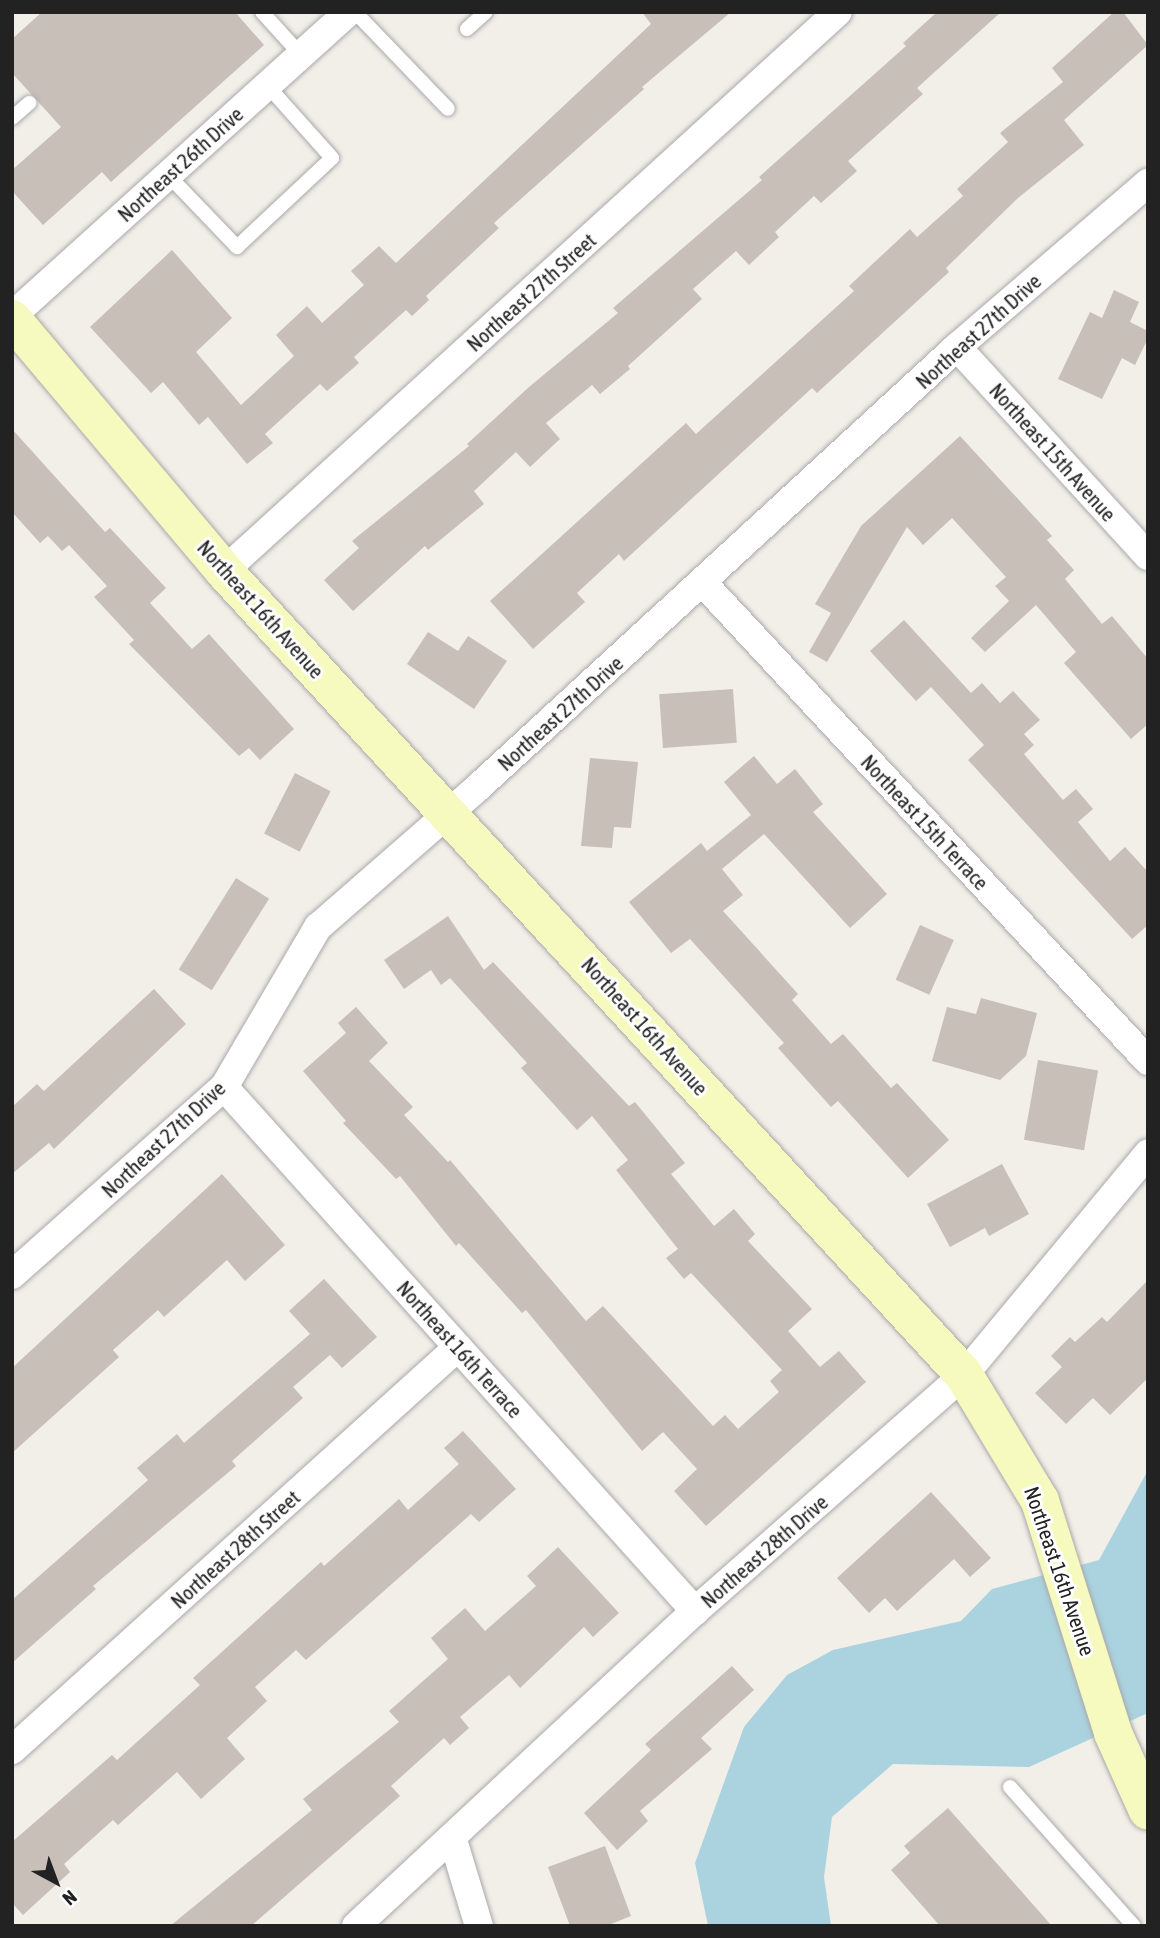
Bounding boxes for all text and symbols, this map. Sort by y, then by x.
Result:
street label: Northeast 26th Drive [112,101,248,227]
street label: Northeast 27th Street [461,227,601,357]
street label: Northeast 27th Drive [910,268,1046,394]
street label: Northeast 15th Avenue [984,378,1122,526]
street label: Northeast 16th Avenue [192,535,330,683]
street label: Northeast 27th Drive [492,650,628,776]
street label: Northeast 15th Terrace [856,749,994,895]
street label: Northeast 16th Avenue [576,952,714,1100]
street label: Northeast 27th Drive [96,1075,230,1203]
street label: Northeast 16th Terrace [392,1275,528,1423]
street label: Northeast 16th Avenue [1019,1483,1101,1659]
street label: Northeast 28th Street [165,1484,305,1614]
street label: Northeast 28th Drive [695,1489,833,1613]
north arrow [21,1847,91,1917]
text: N [58,1886,81,1910]

